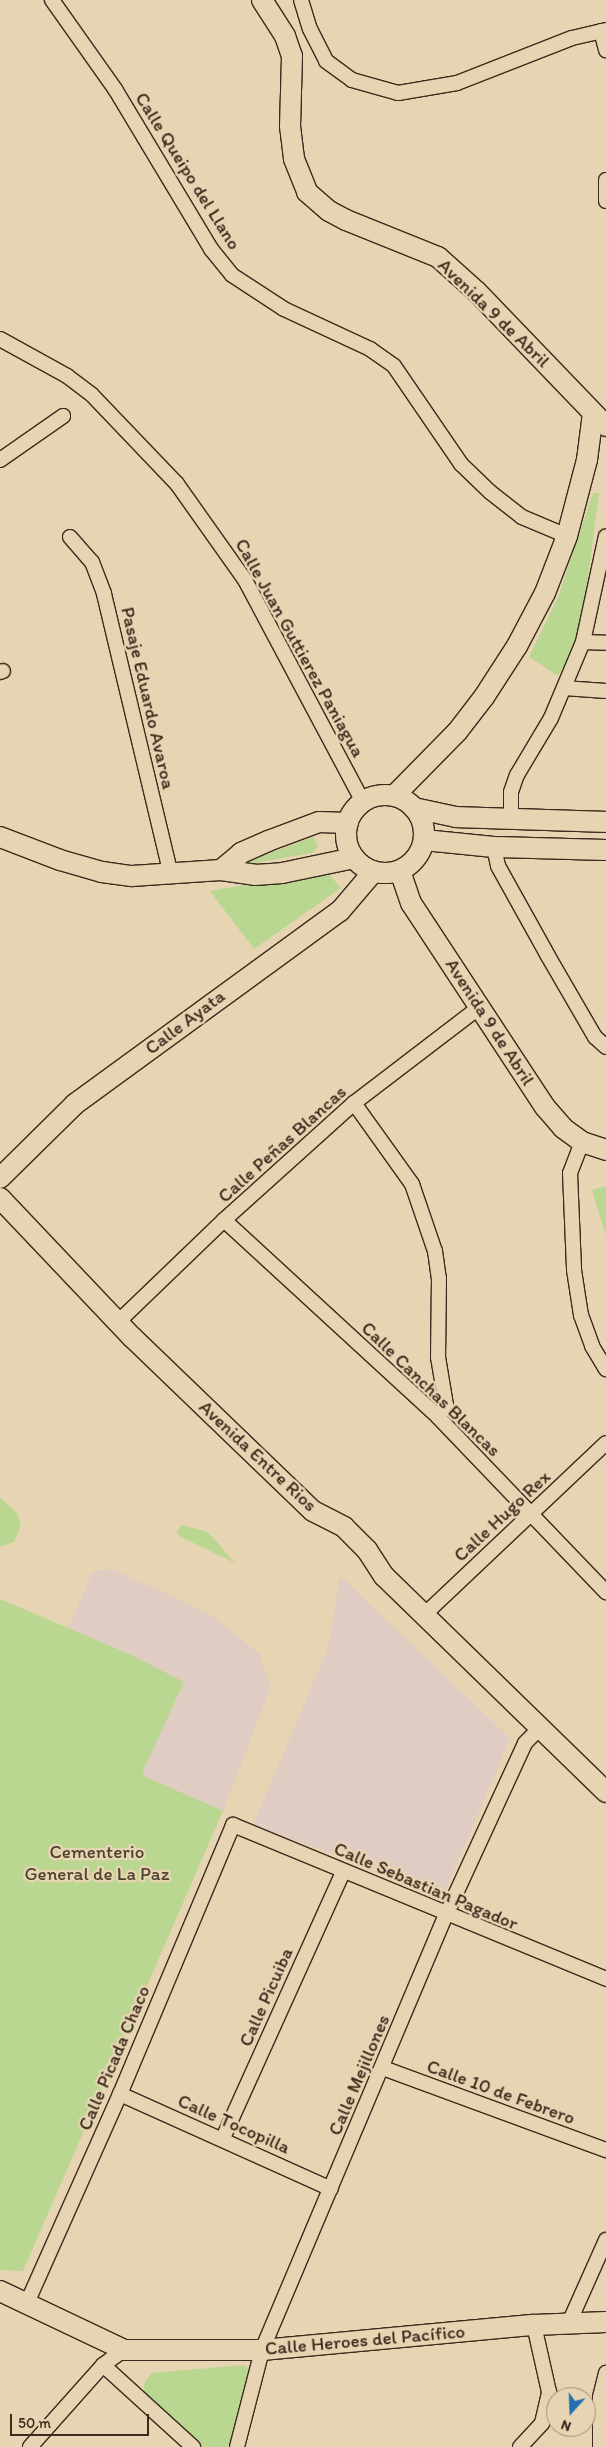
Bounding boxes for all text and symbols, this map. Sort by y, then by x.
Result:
street label: Calle Queipo del Llano [130,88,246,254]
street label: Avenida 9 de Abril [433,254,555,372]
street label: Calle Juan Guttierez Paniagua [230,535,370,761]
street label: Pasaje Eduardo Avaroa [116,605,180,791]
street label: Avenida 9 de Abril [441,954,539,1090]
street label: Calle Ayata [141,985,229,1059]
street label: Calle Peñas Blancas [214,1081,350,1207]
street label: Calle Canchas Blancas [357,1317,505,1461]
street label: Avenida Entre Rios [194,1396,322,1516]
street label: Calle Hugo Rex [449,1466,555,1566]
street label: Calle Sebastian Pagador [331,1837,521,1935]
park label: Cementerio General de La Paz [24,1841,170,1885]
street label: Calle Picuiba [234,1944,298,2050]
street label: Calle Picada Chaco [73,1982,155,2134]
street label: Calle Mejillones [323,2011,395,2139]
street label: Calle 10 de Febrero [424,2055,578,2129]
street label: Calle Tocopilla [175,2090,293,2158]
street label: Calle Heroes del Pacífico [264,2320,466,2360]
north arrow [546,2387,596,2437]
scale bar [12,2404,151,2436]
text: 50 m [18,2414,51,2432]
text: N [559,2416,573,2435]

